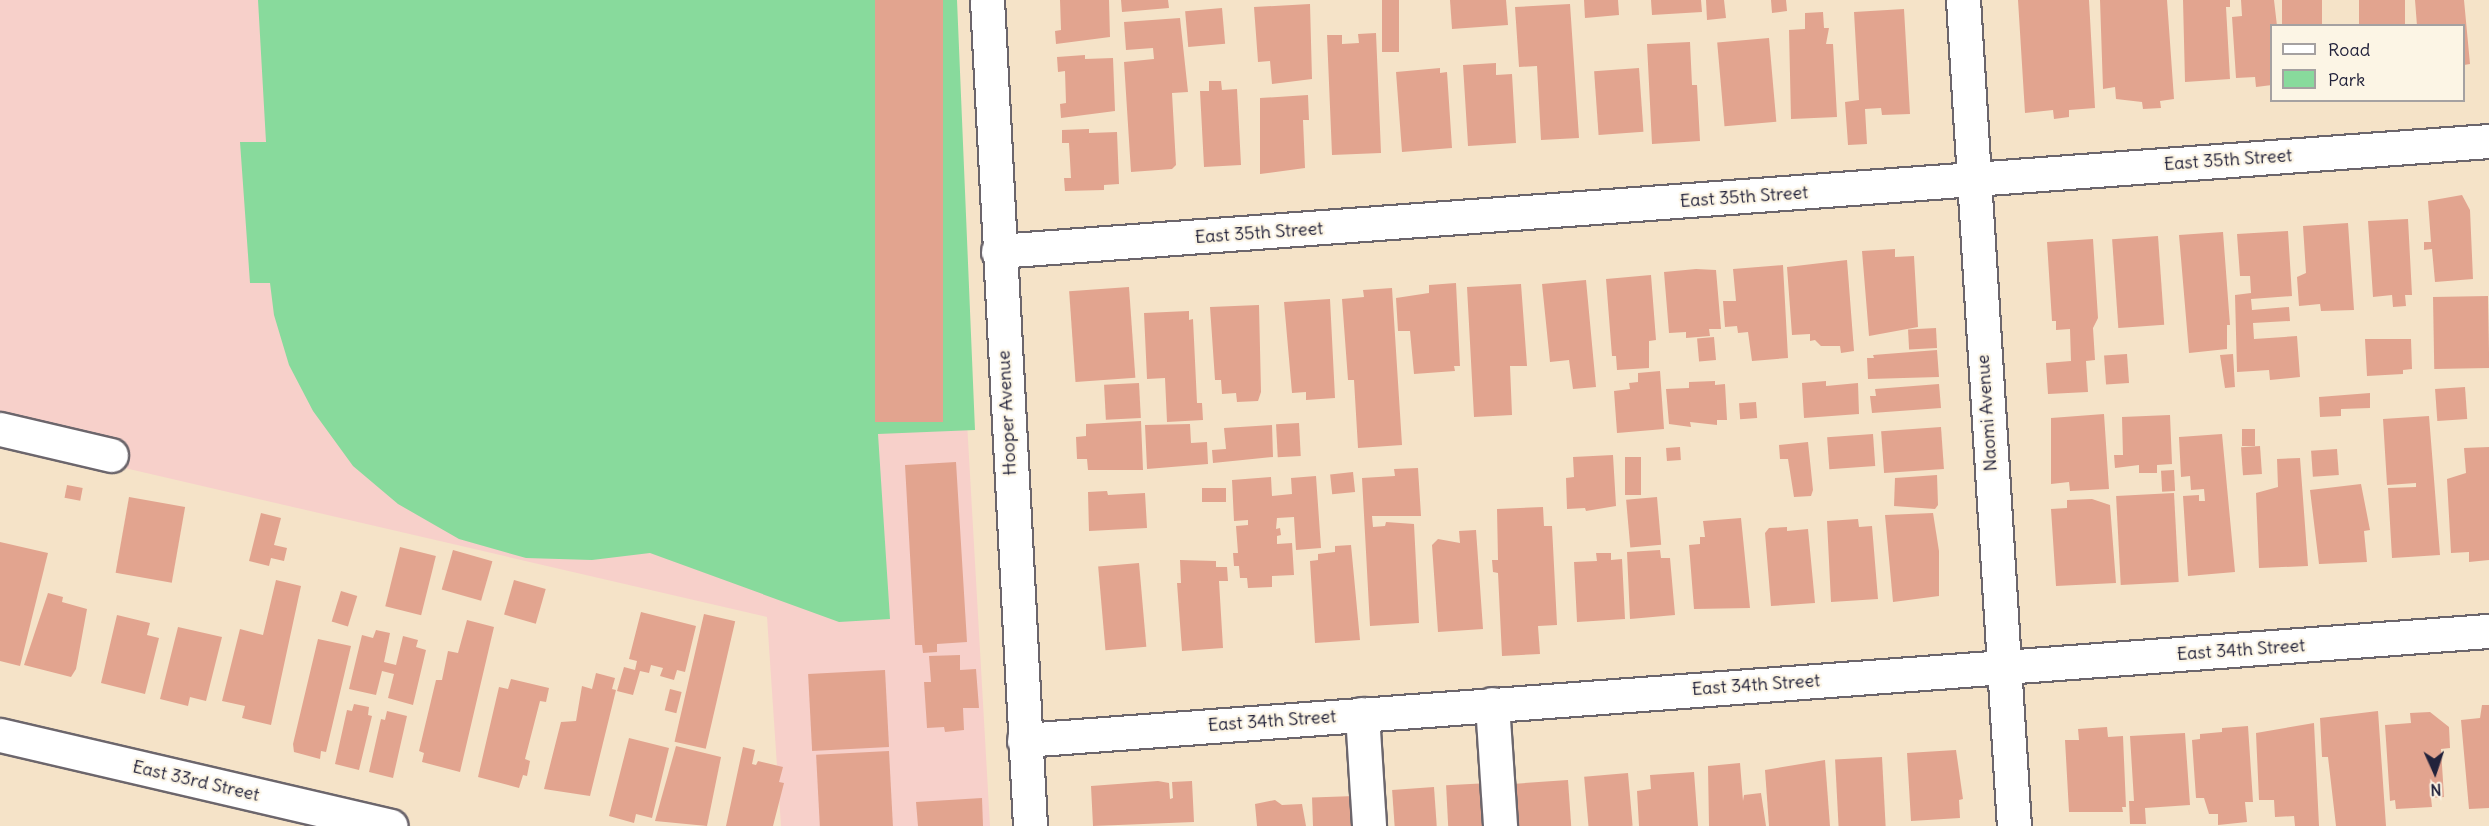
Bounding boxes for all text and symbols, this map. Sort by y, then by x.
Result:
legend [2270,24,2465,102]
text: Road [2328,38,2370,61]
text: Park [2328,68,2365,91]
street label: East 35th Street [2163,145,2293,175]
street label: East 35th Street [1679,182,1809,212]
street label: East 35th Street [1194,218,1324,248]
street label: Hooper Avenue [993,350,1021,476]
street label: Naomi Avenue [1972,354,2002,472]
street label: East 34th Street [2176,635,2306,665]
street label: East 34th Street [1691,670,1821,700]
street label: East 34th Street [1207,706,1337,736]
north arrow [2405,742,2465,802]
street label: East 33rd Street [130,756,262,806]
text: N [2430,780,2442,800]

